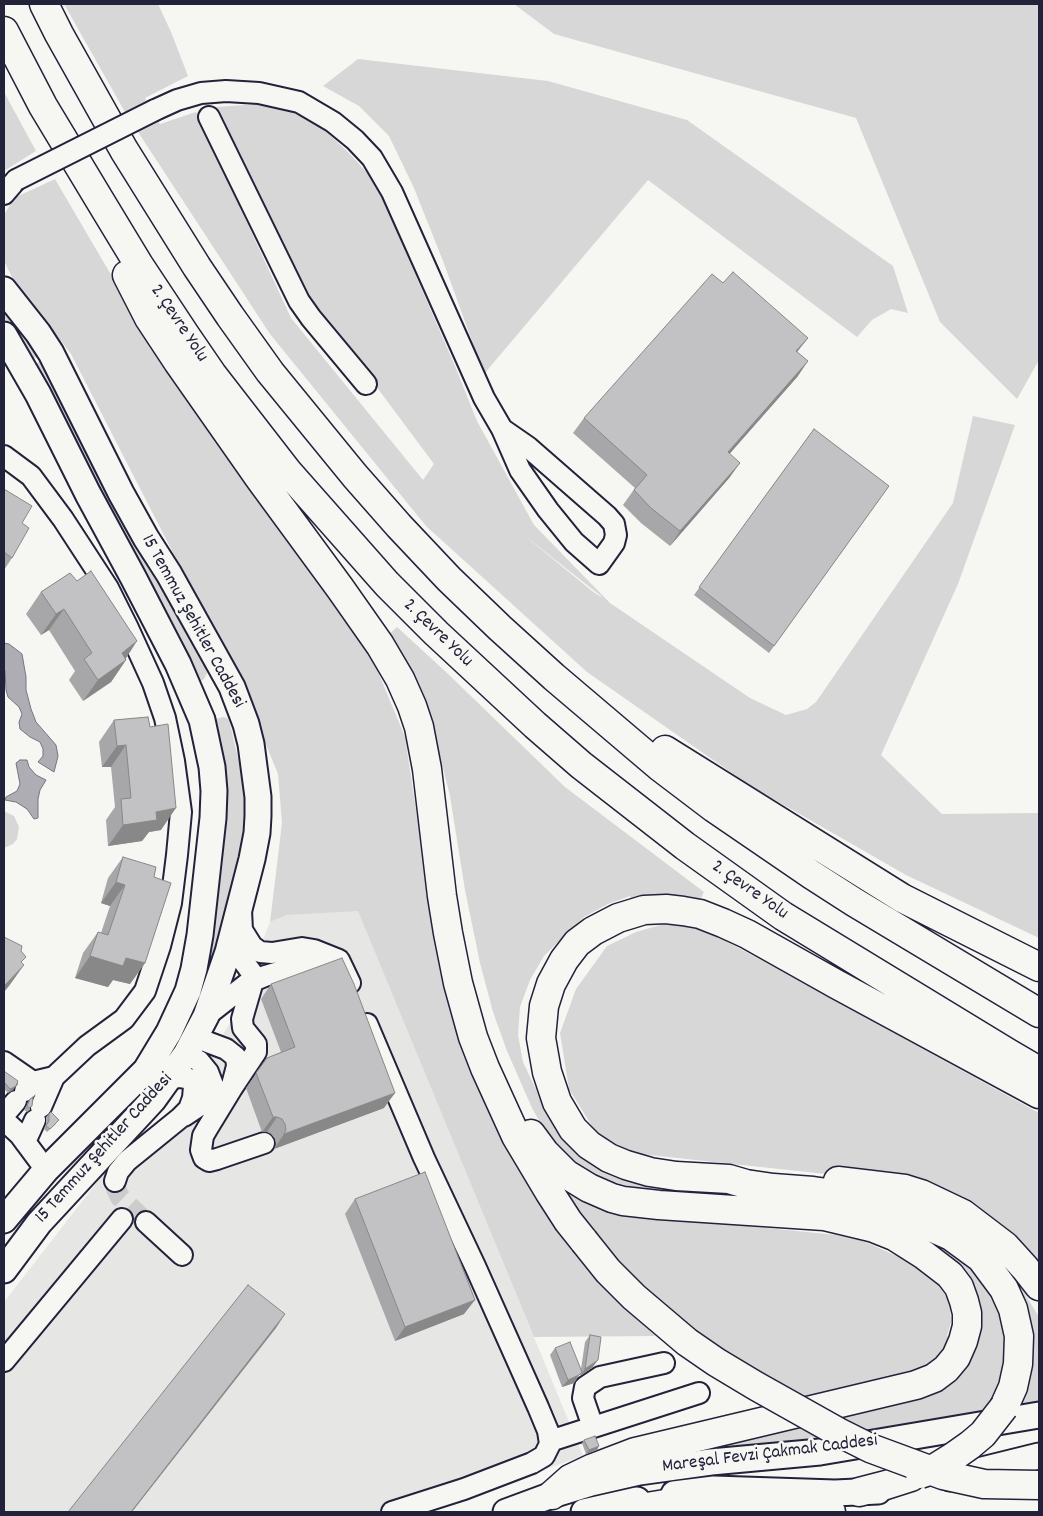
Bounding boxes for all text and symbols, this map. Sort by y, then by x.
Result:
street label: 2. Çevre Yolu [144,281,212,367]
street label: 15 Temmuz Şehitler Caddesi [135,531,249,713]
street label: 2. Çevre Yolu [397,595,477,673]
street label: 2. Çevre Yolu [706,856,792,926]
street label: 15 Temmuz Şehitler Caddesi [31,1069,179,1229]
street label: Mareşal Fevzi Çakmak Caddesi [661,1430,879,1480]

